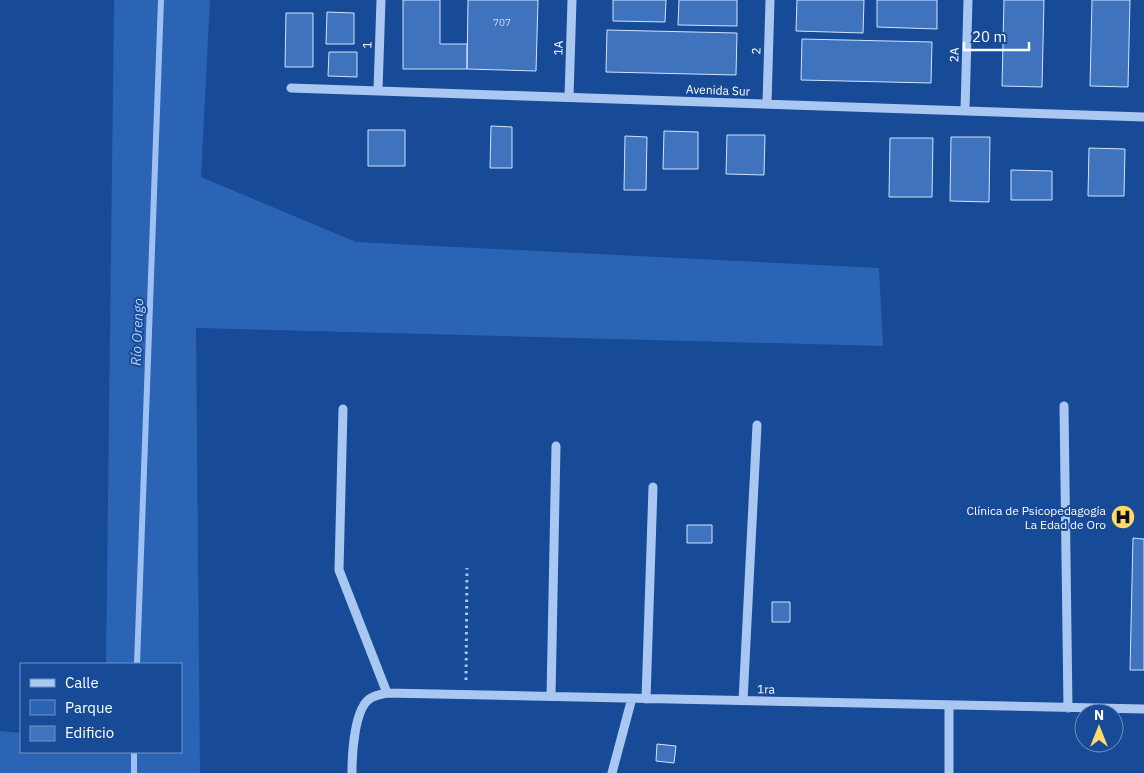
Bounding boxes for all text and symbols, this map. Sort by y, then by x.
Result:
house number: 707 [493,16,511,29]
scale bar [964,20,1029,52]
text: 20 m [972,27,1007,46]
street label: 1A [550,40,566,56]
street label: 1 [359,41,375,49]
street label: 2 [748,47,764,55]
street label: 2A [946,47,962,63]
street label: Avenida Sur [686,81,751,99]
water label: Río Orengo [127,297,147,366]
place label: Clínica de Psicopedagogía La Edad de Oro [966,503,1107,532]
hospital icon: Clínica de Psicopedagogía La Edad de Oro [1110,504,1136,530]
legend [20,663,182,753]
text: Calle [65,673,99,692]
street label: 1ra [757,681,776,697]
text: Parque [65,698,113,717]
north arrow [1074,703,1124,753]
text: N [1094,706,1104,724]
text: Edificio [65,723,114,742]

